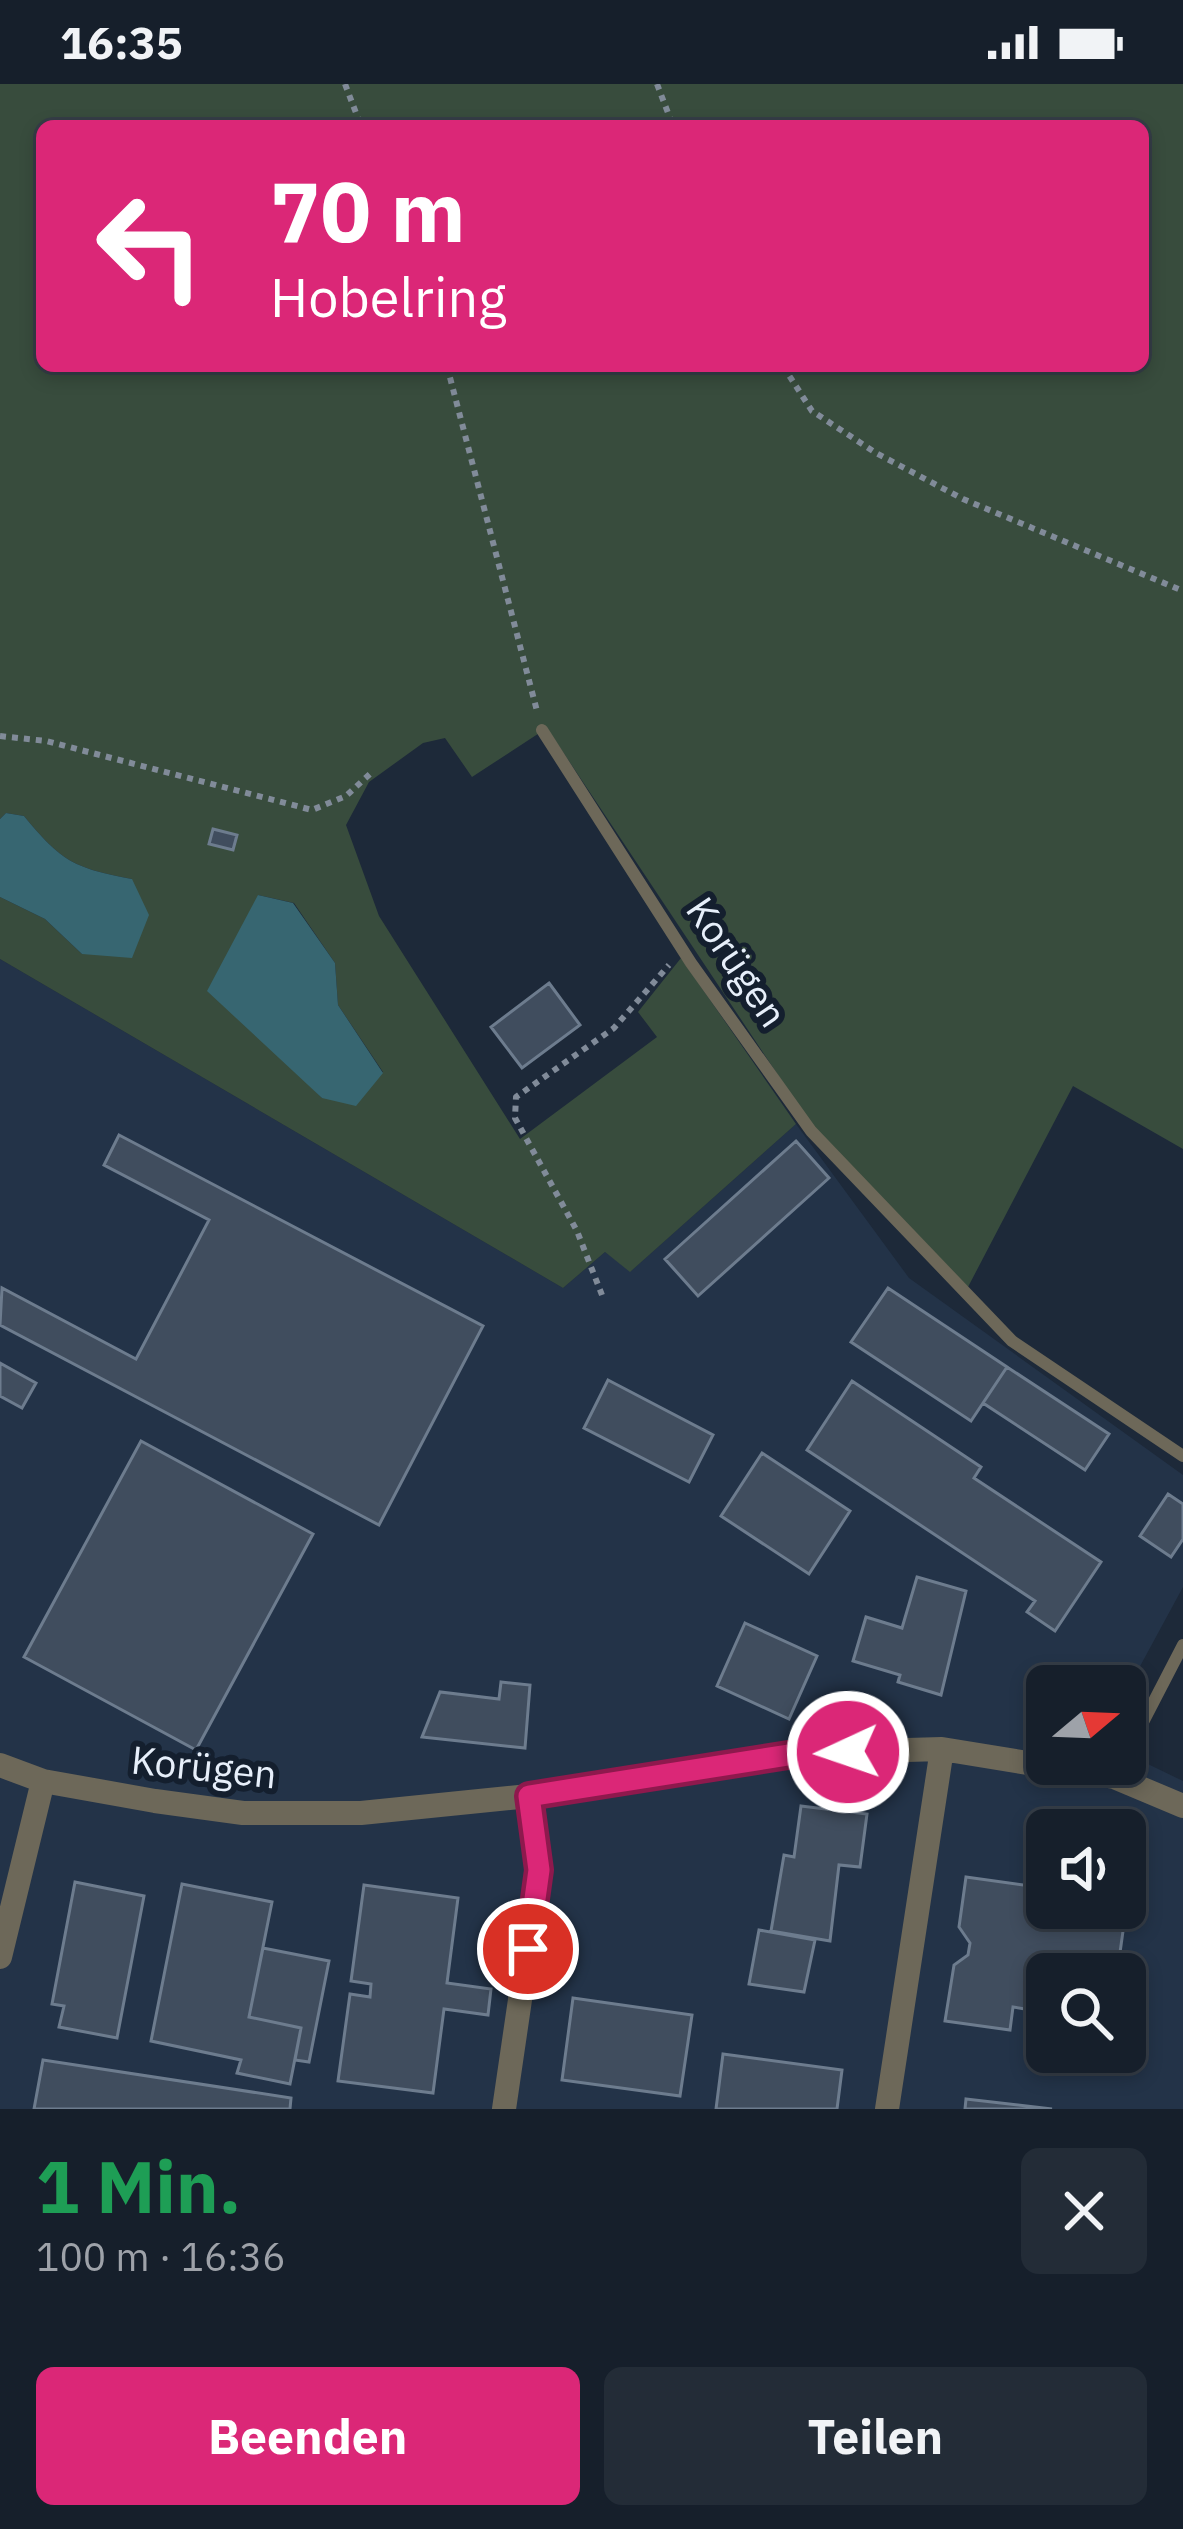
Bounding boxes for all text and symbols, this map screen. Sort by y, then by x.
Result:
text: 16:35 [60,13,183,71]
text: 70 m [270,156,466,265]
icon: left [72,168,228,324]
text: Hobelring [270,262,507,332]
street label: Korügen [675,887,799,1036]
north arrow [1026,1665,1146,1785]
map controls [1026,1665,1146,2073]
position arrow [785,1689,911,1815]
street label: Korügen [129,1734,279,1799]
button: sound [1026,1809,1146,1929]
pin [477,1898,579,2000]
icon: arrive [495,1916,561,1982]
button: search [1026,1953,1146,2073]
text: 1 Min. [36,2139,241,2233]
button: close [1021,2148,1147,2274]
text: 100 m · 16:36 [36,2231,286,2282]
button: Beenden [36,2367,580,2505]
button: Teilen [604,2367,1147,2505]

